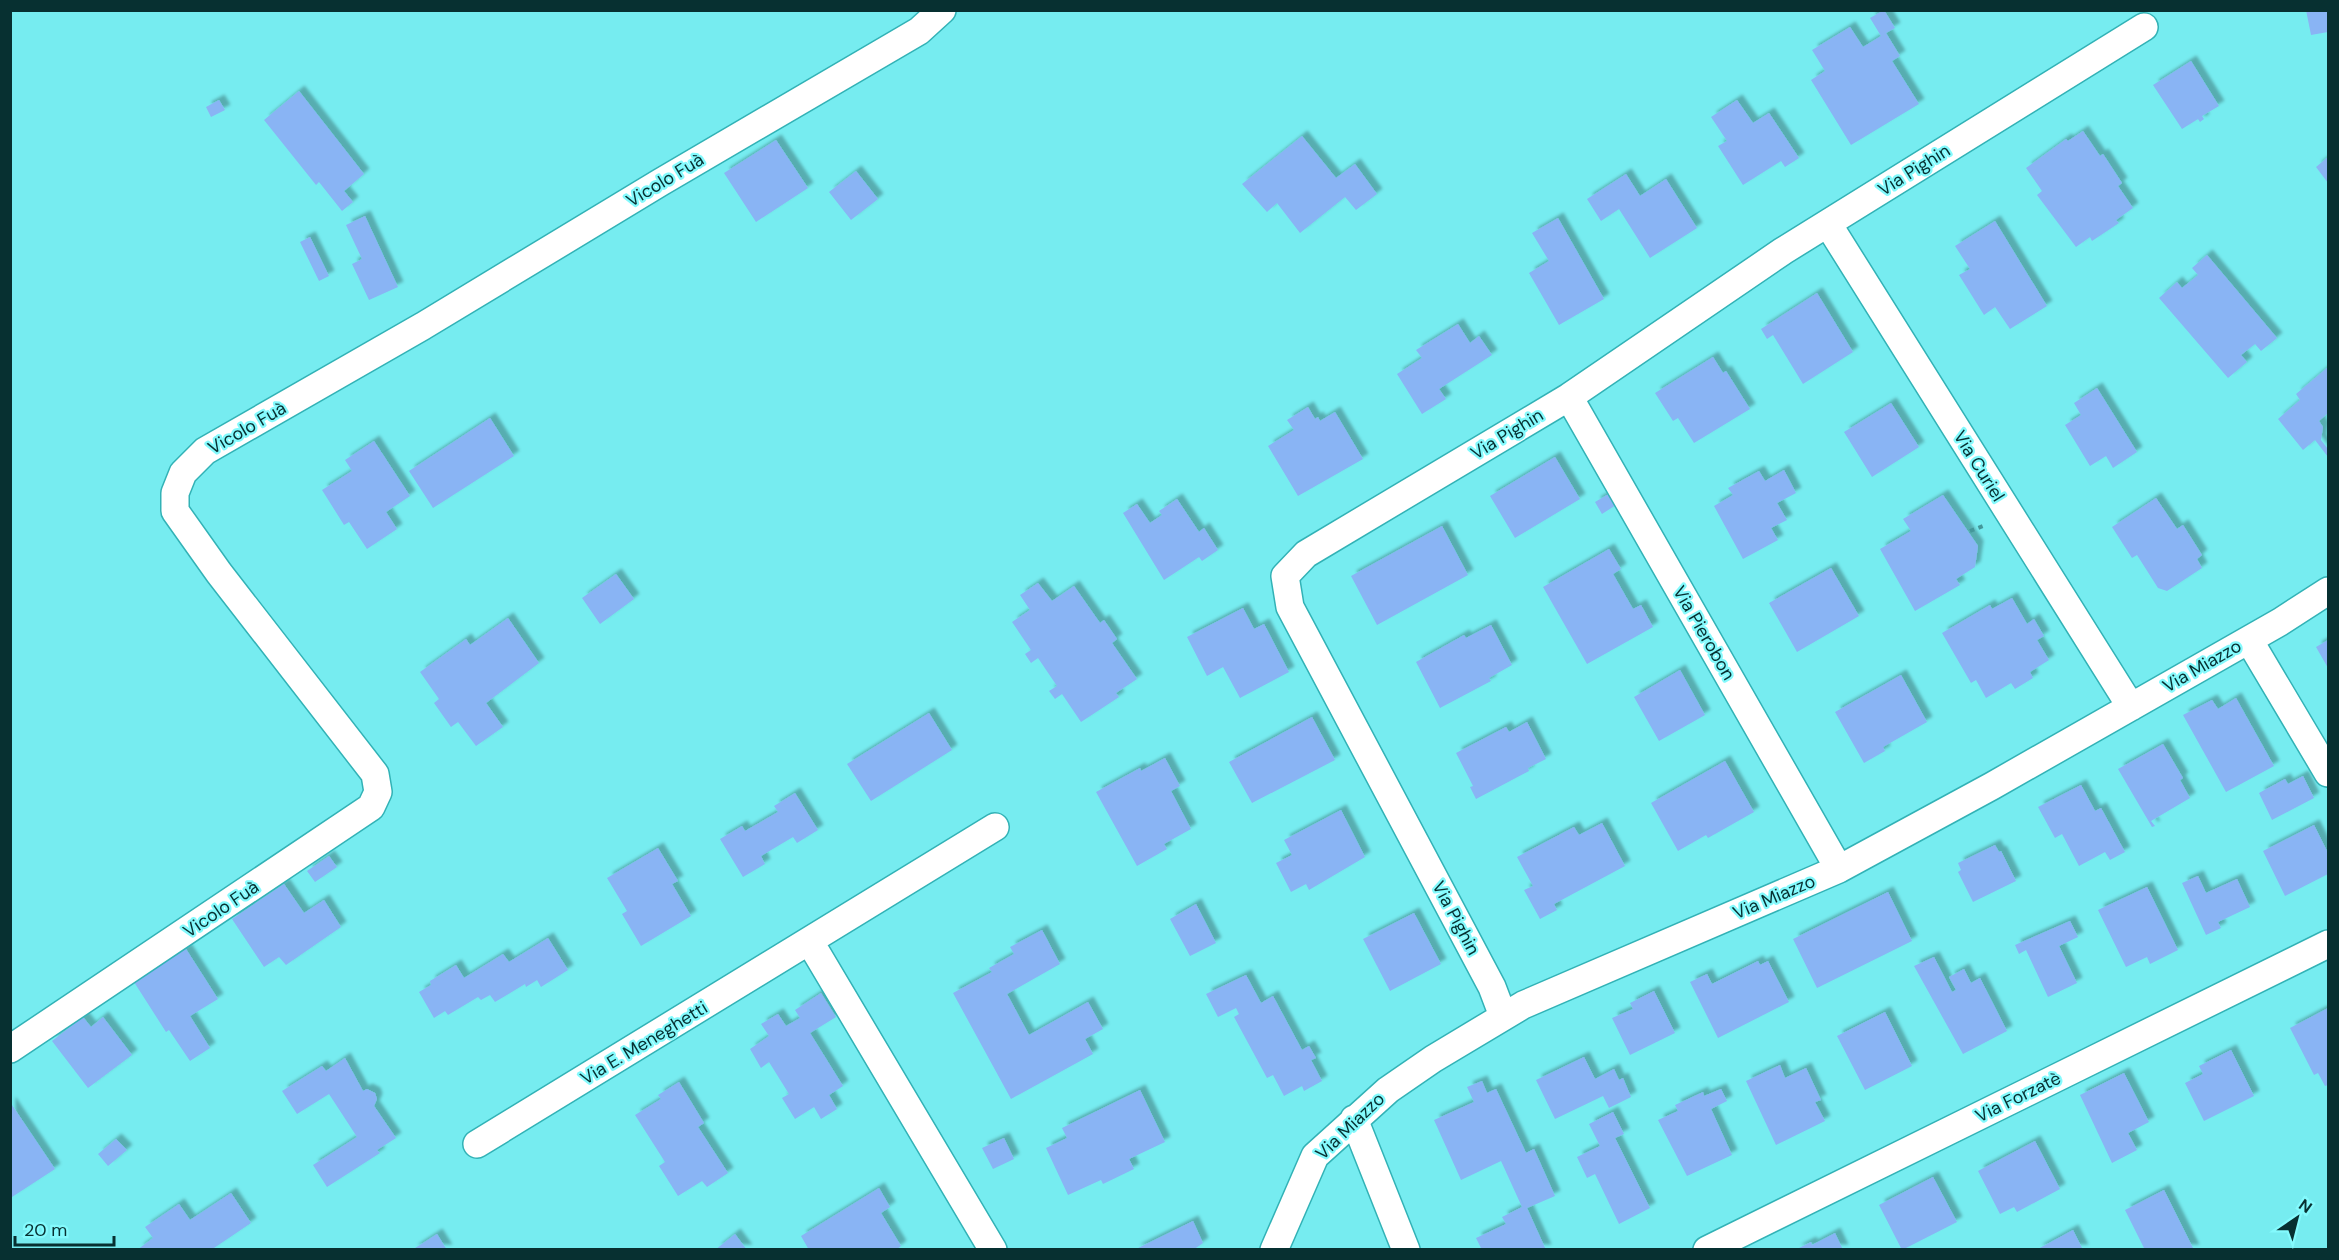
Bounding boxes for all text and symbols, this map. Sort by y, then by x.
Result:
street label: Via Pighin [1873,138,1955,202]
street label: Vicolo Fuà [622,147,708,213]
street label: Vicolo Fuà [204,396,290,460]
street label: Via Pighin [1466,403,1548,465]
street label: Via Curiel [1948,426,2010,506]
street label: Via Pierobon [1667,581,1741,685]
street label: Via Miazzo [2158,634,2246,698]
street label: Via Miazzo [1729,869,1819,925]
street label: Vicolo Fuà [178,875,264,943]
street label: Via Pighin [1426,877,1486,959]
street label: Via E. Meneghetti [576,996,712,1090]
street label: Via Forzatè [1971,1066,2065,1128]
street label: Via Miazzo [1310,1087,1390,1165]
north arrow [2267,1188,2327,1248]
text: N [2295,1194,2316,1218]
scale bar [15,1209,114,1247]
text: 20 m [24,1218,67,1242]

